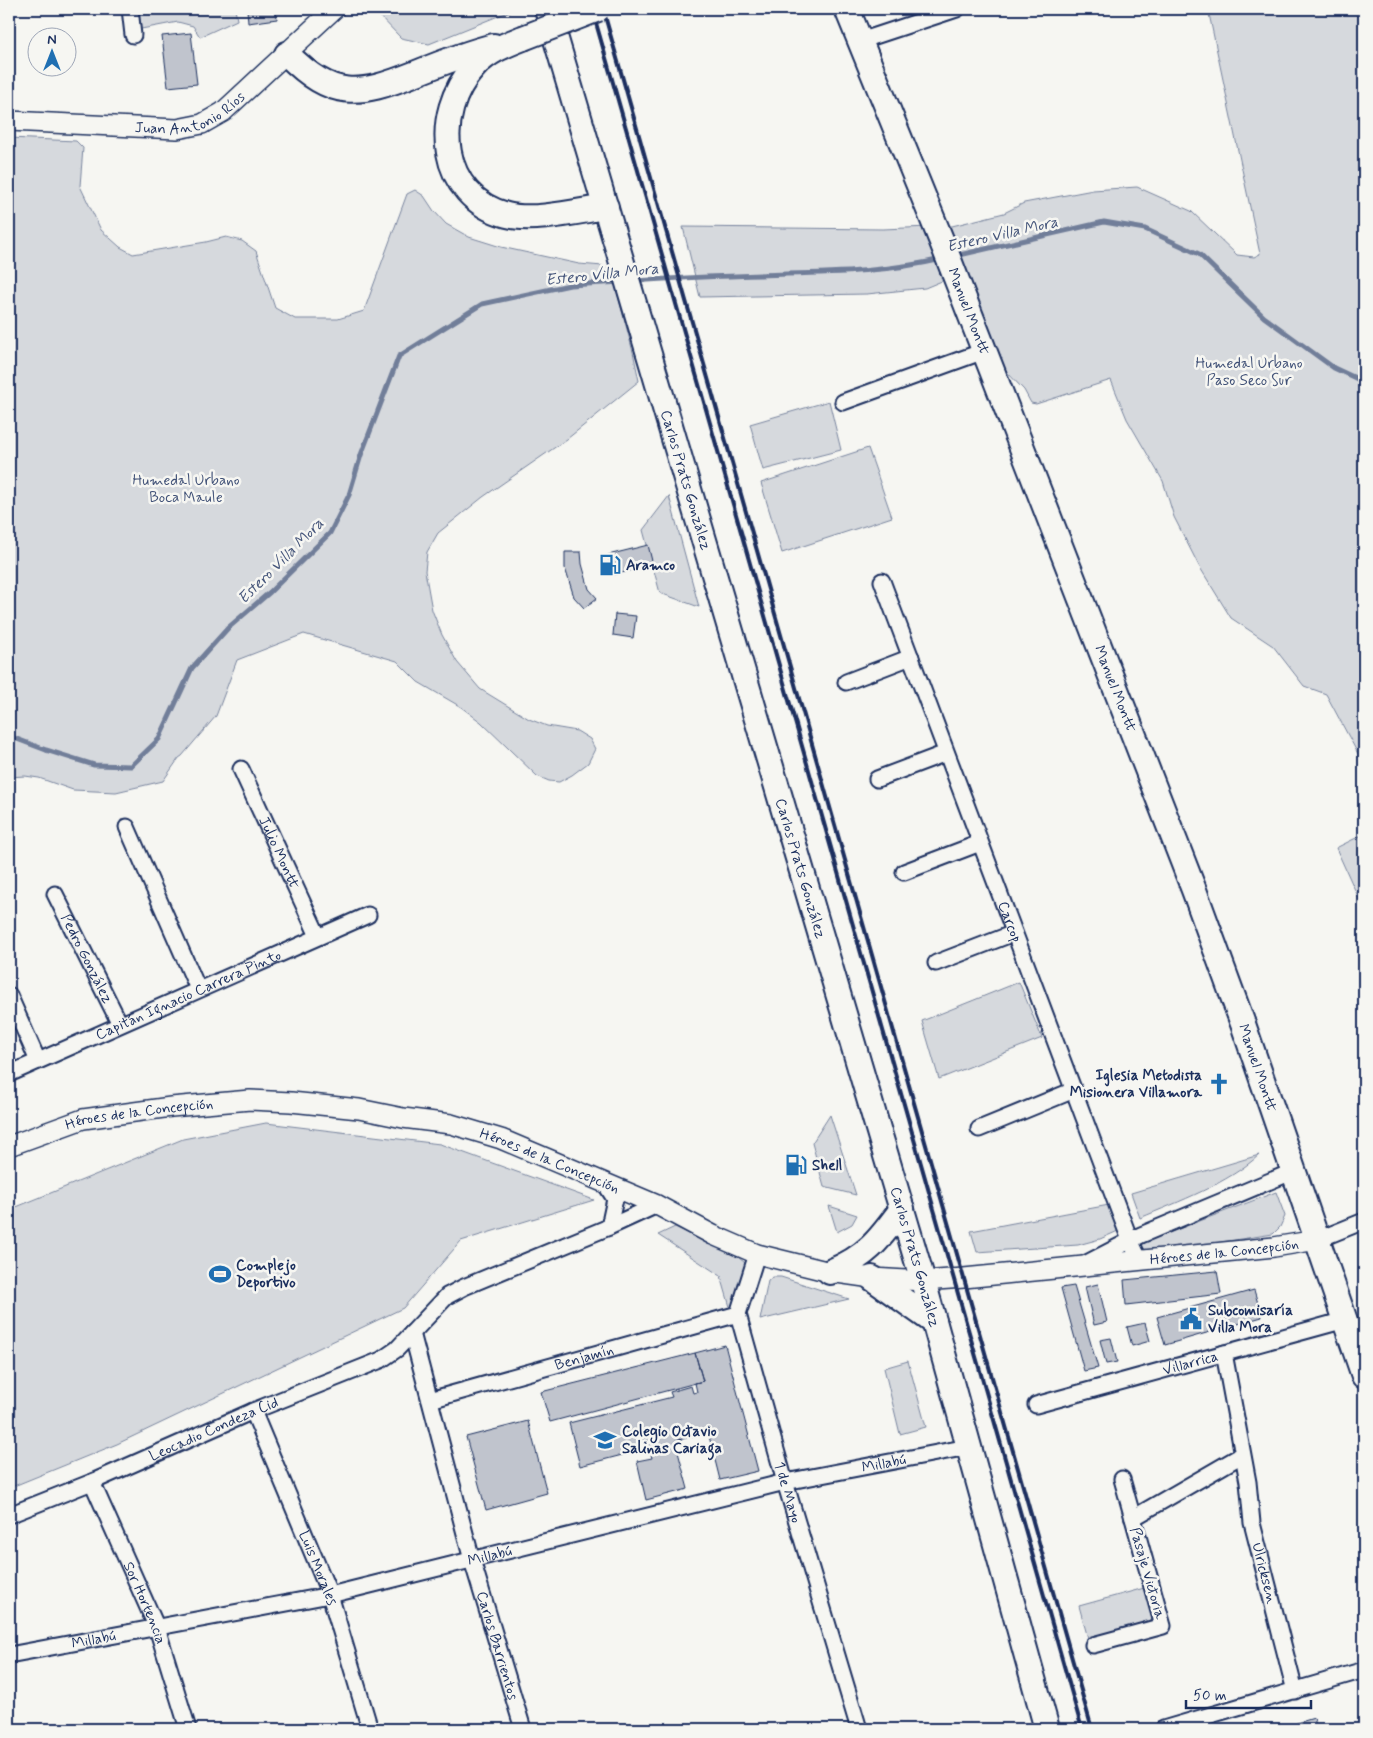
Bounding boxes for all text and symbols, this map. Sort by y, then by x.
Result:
north arrow [28,28,78,78]
text: N [47,31,57,49]
street label: Juan Antonio Ríos [134,87,250,140]
water label: Estero Villa Mora [945,211,1060,257]
water label: Estero Villa Mora [545,258,660,291]
street label: Manuel Montt [942,265,994,359]
park label: Humedal Urbano Paso Seco Sur [1196,354,1303,391]
street label: Carlos Prats González [655,408,715,553]
park label: Humedal Urbano Boca Maule [133,471,240,508]
water label: Estero Villa Mora [233,513,329,609]
fuel station icon: Aramco [597,552,623,578]
place label: Aramco [626,556,675,576]
street label: Manuel Montt [1089,643,1141,736]
street label: Carlos Prats González [770,796,830,941]
street label: Julio Montt [253,814,304,893]
street label: Carcop [992,899,1026,946]
street label: Pedro González [56,911,117,1007]
street label: Capitán Ignacio Carrera Pinto [93,946,285,1045]
street label: Manuel Montt [1233,1021,1282,1116]
place label: Iglesia Metodista Misionera Villamora [1070,1066,1203,1103]
church icon: Iglesia Metodista Misionera Villamora [1206,1071,1232,1097]
street label: Héroes de la Concepción [62,1094,214,1136]
street label: Héroes de la Concepción [477,1124,622,1199]
fuel station icon: Shell [783,1152,809,1178]
place label: Shell [812,1156,843,1176]
street label: Carlos Prats González [885,1184,944,1329]
street label: Héroes de la Concepción [1149,1234,1300,1270]
place label: Complejo Deportivo [236,1256,296,1293]
sports icon: Complejo Deportivo [207,1261,233,1287]
place label: Subcomisaría Villa Mora [1208,1301,1293,1338]
public building icon: Subcomisaría Villa Mora [1178,1306,1204,1332]
street label: Benjamín [553,1340,616,1376]
street label: Villarrica [1160,1346,1221,1381]
street label: Leocadio Condeza Cid [146,1393,281,1467]
place label: Colegio Octavio Salinas Cariaga [622,1422,722,1461]
school or university icon: Colegio Octavio Salinas Cariaga [592,1427,618,1453]
street label: Millabú [860,1450,908,1478]
street label: 1 de Mayo [769,1459,806,1526]
street label: Pasaje Victoria [1124,1525,1170,1622]
street label: Luis Morales [293,1528,342,1608]
street label: Millabú [466,1541,514,1571]
street label: Ulricksen [1246,1541,1281,1606]
street label: Sor Hortencia [118,1559,170,1647]
street label: Carlos Barrientos [471,1589,523,1703]
street label: Millabú [70,1626,118,1654]
scale bar [1186,1678,1310,1710]
text: 50 m [1193,1686,1227,1706]

